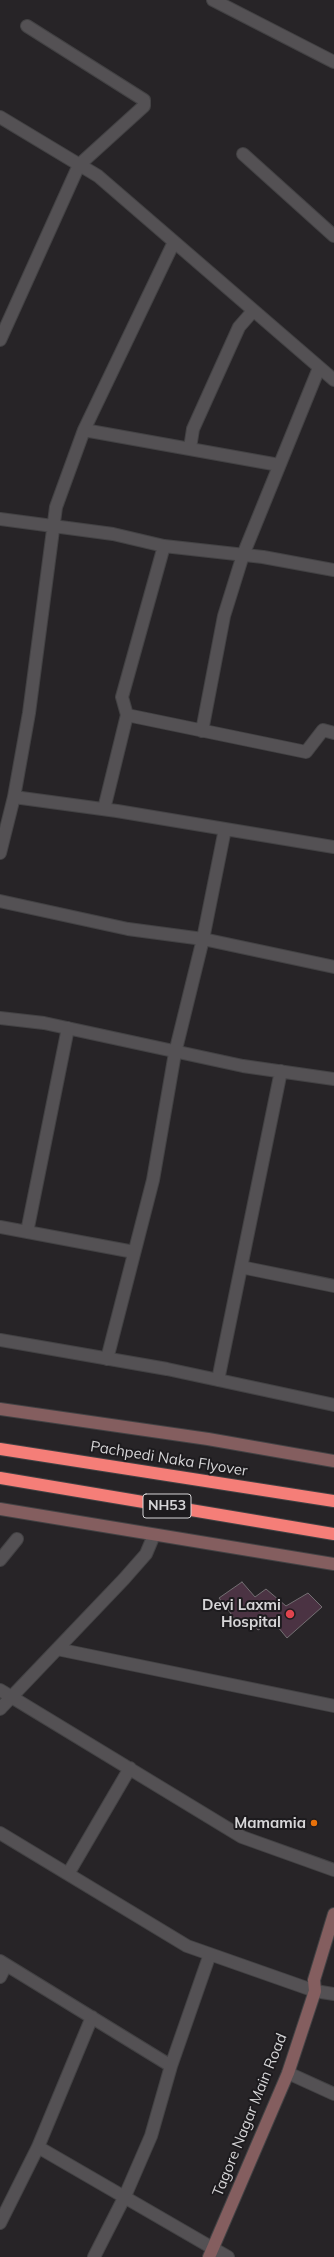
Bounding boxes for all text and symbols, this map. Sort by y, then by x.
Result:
street label: Pachpedi Naka Flyover [89,1438,249,1480]
road number: NH53 [143,1494,191,1518]
place label: Devi Laxmi Hospital [202,1596,281,1631]
marker: Devi Laxmi Hospital [284,1608,296,1620]
place label: Mamamia [234,1814,306,1832]
marker: Mamamia [309,1818,319,1828]
street label: Tagore Nagar Main Road [209,2031,291,2199]

